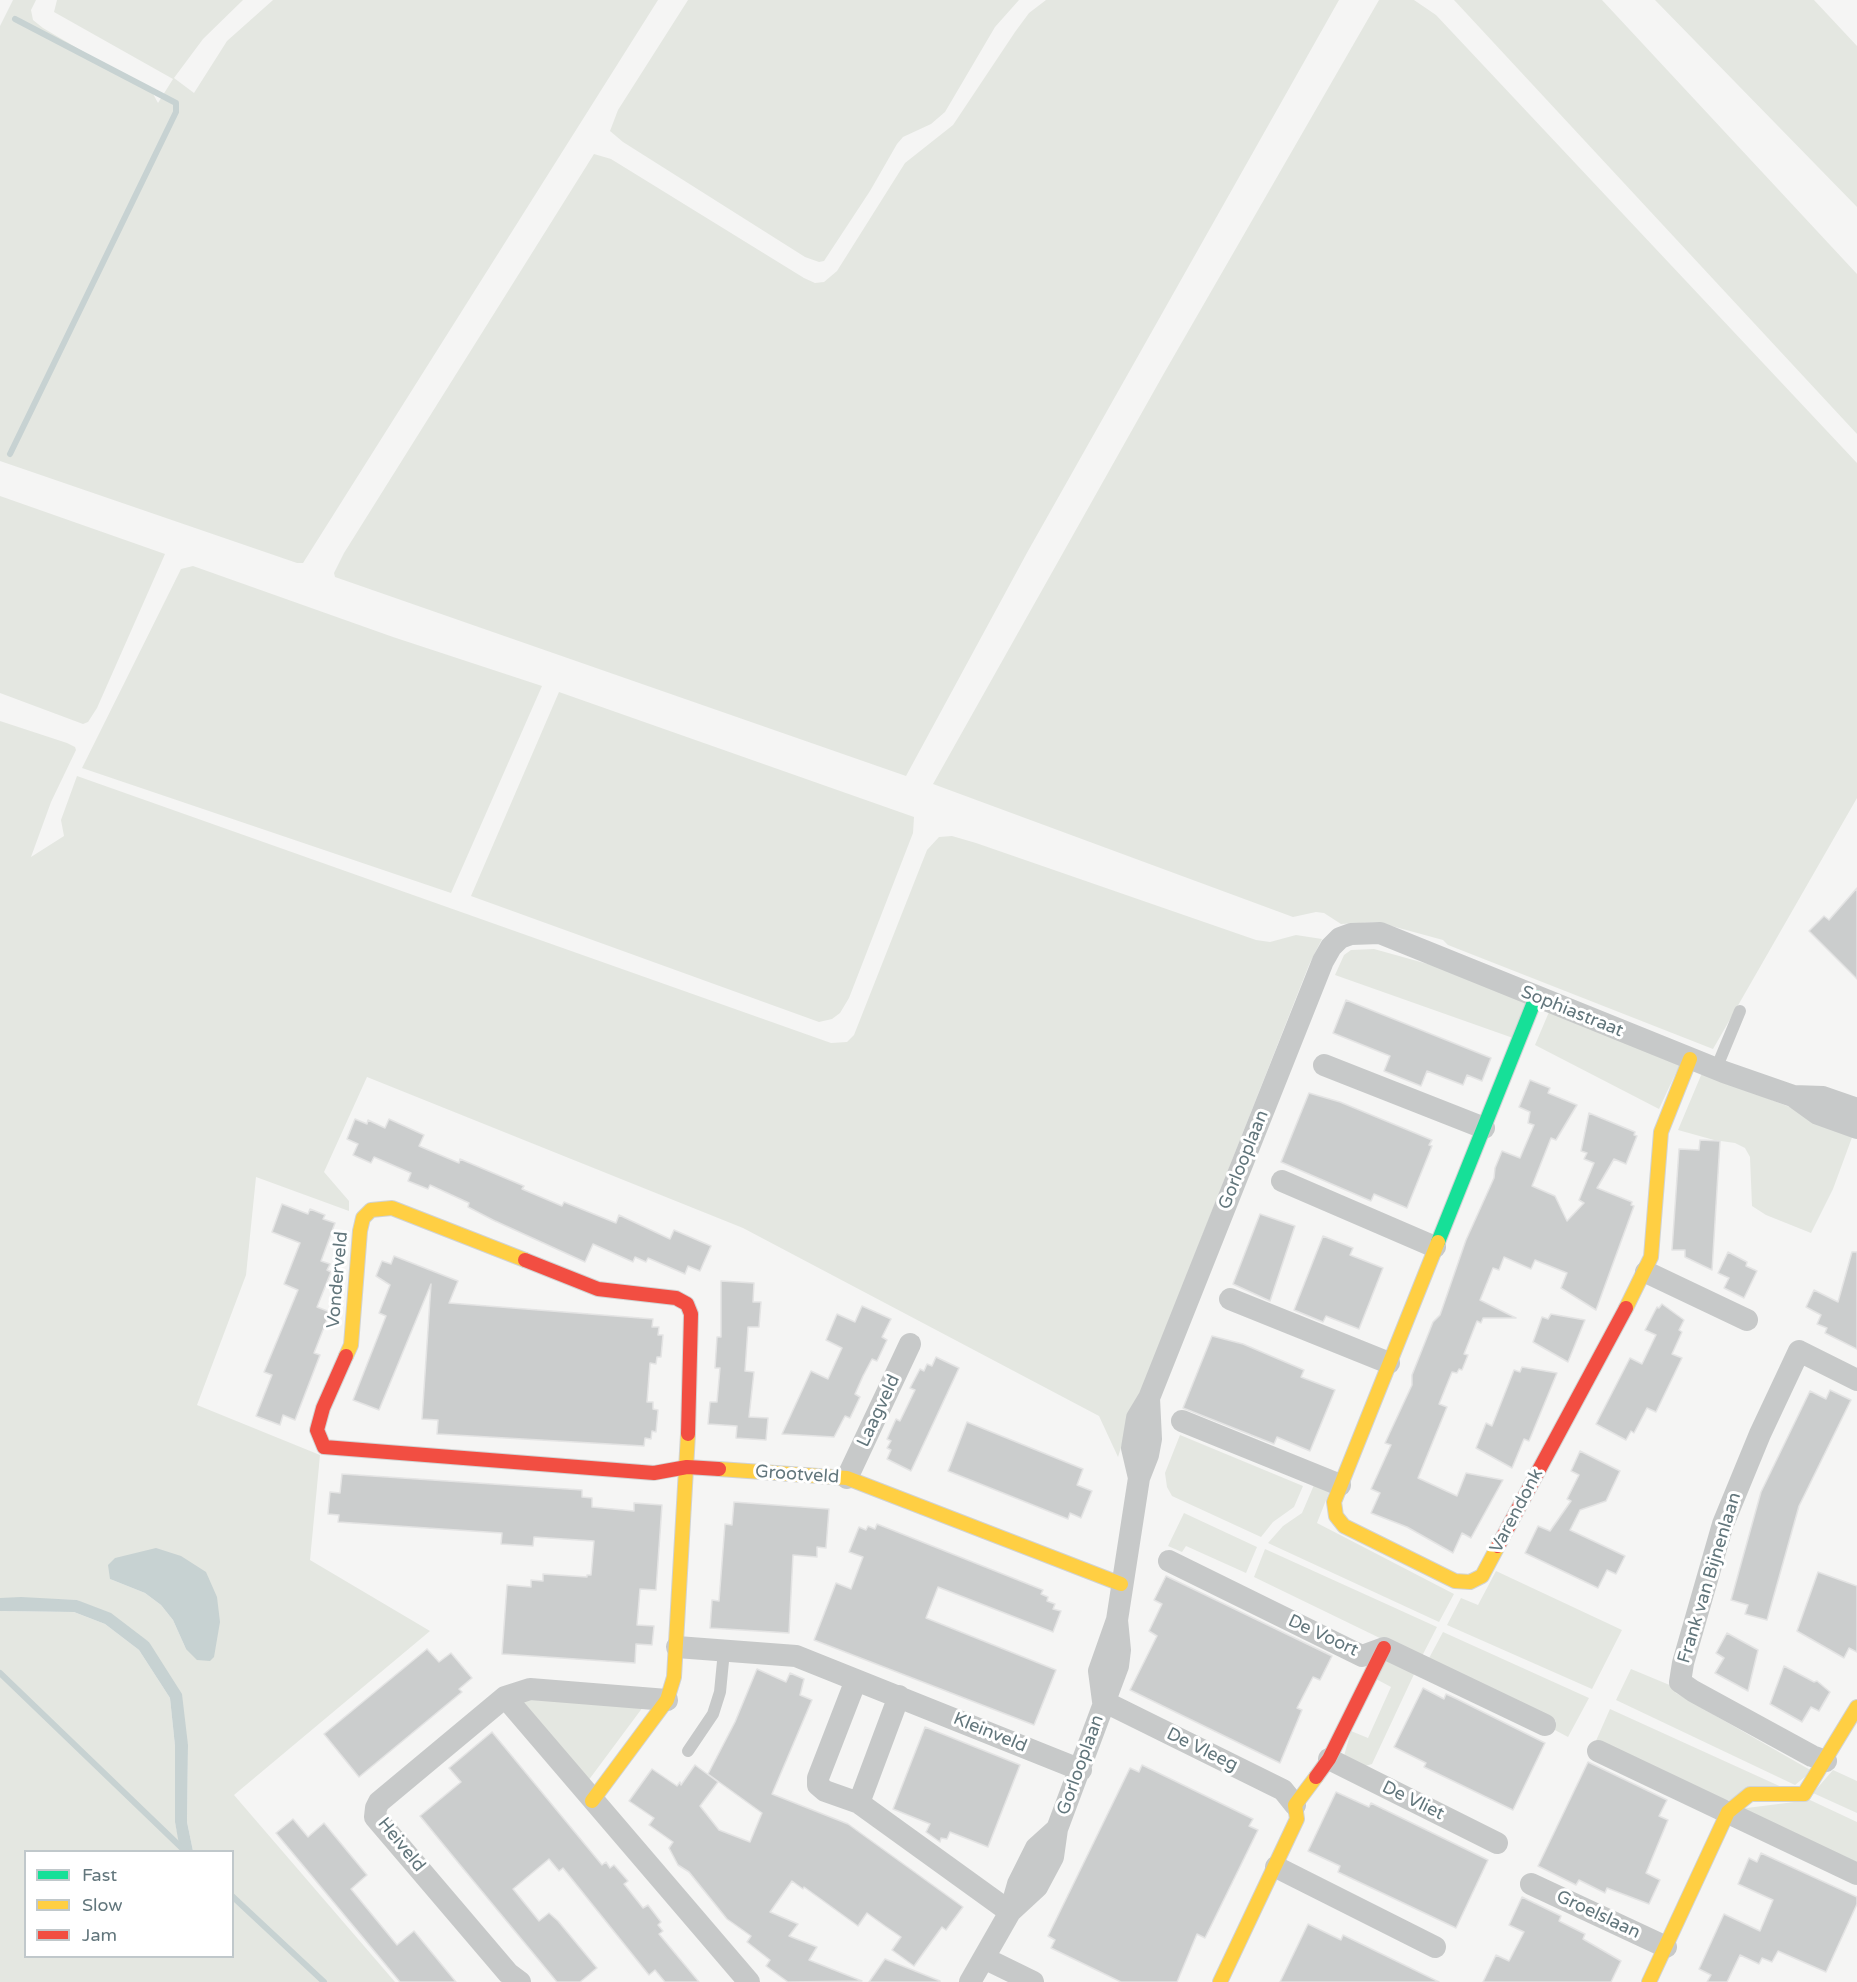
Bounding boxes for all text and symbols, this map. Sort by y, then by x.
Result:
street label: Sophiastraat [1518,982,1626,1042]
street label: Gorlooplaan [1214,1107,1274,1213]
street label: Vonderveld [323,1231,353,1329]
street label: Laagveld [853,1371,905,1451]
street label: Grootveld [754,1461,840,1489]
street label: Varendonk [1486,1465,1548,1557]
street label: Frank van Bijnenlaan [1674,1490,1746,1666]
street label: De Voort [1284,1610,1362,1662]
street label: Kleinveld [950,1708,1030,1758]
street label: Gorlooplaan [1053,1712,1109,1818]
street label: De Vleeg [1163,1724,1241,1776]
street label: De Vliet [1378,1777,1448,1825]
street label: Heiveld [373,1814,429,1876]
legend [24,1850,234,1958]
text: Fast [82,1864,117,1886]
street label: Groelslaan [1553,1886,1643,1944]
text: Slow [82,1894,123,1916]
text: Jam [82,1924,117,1946]

